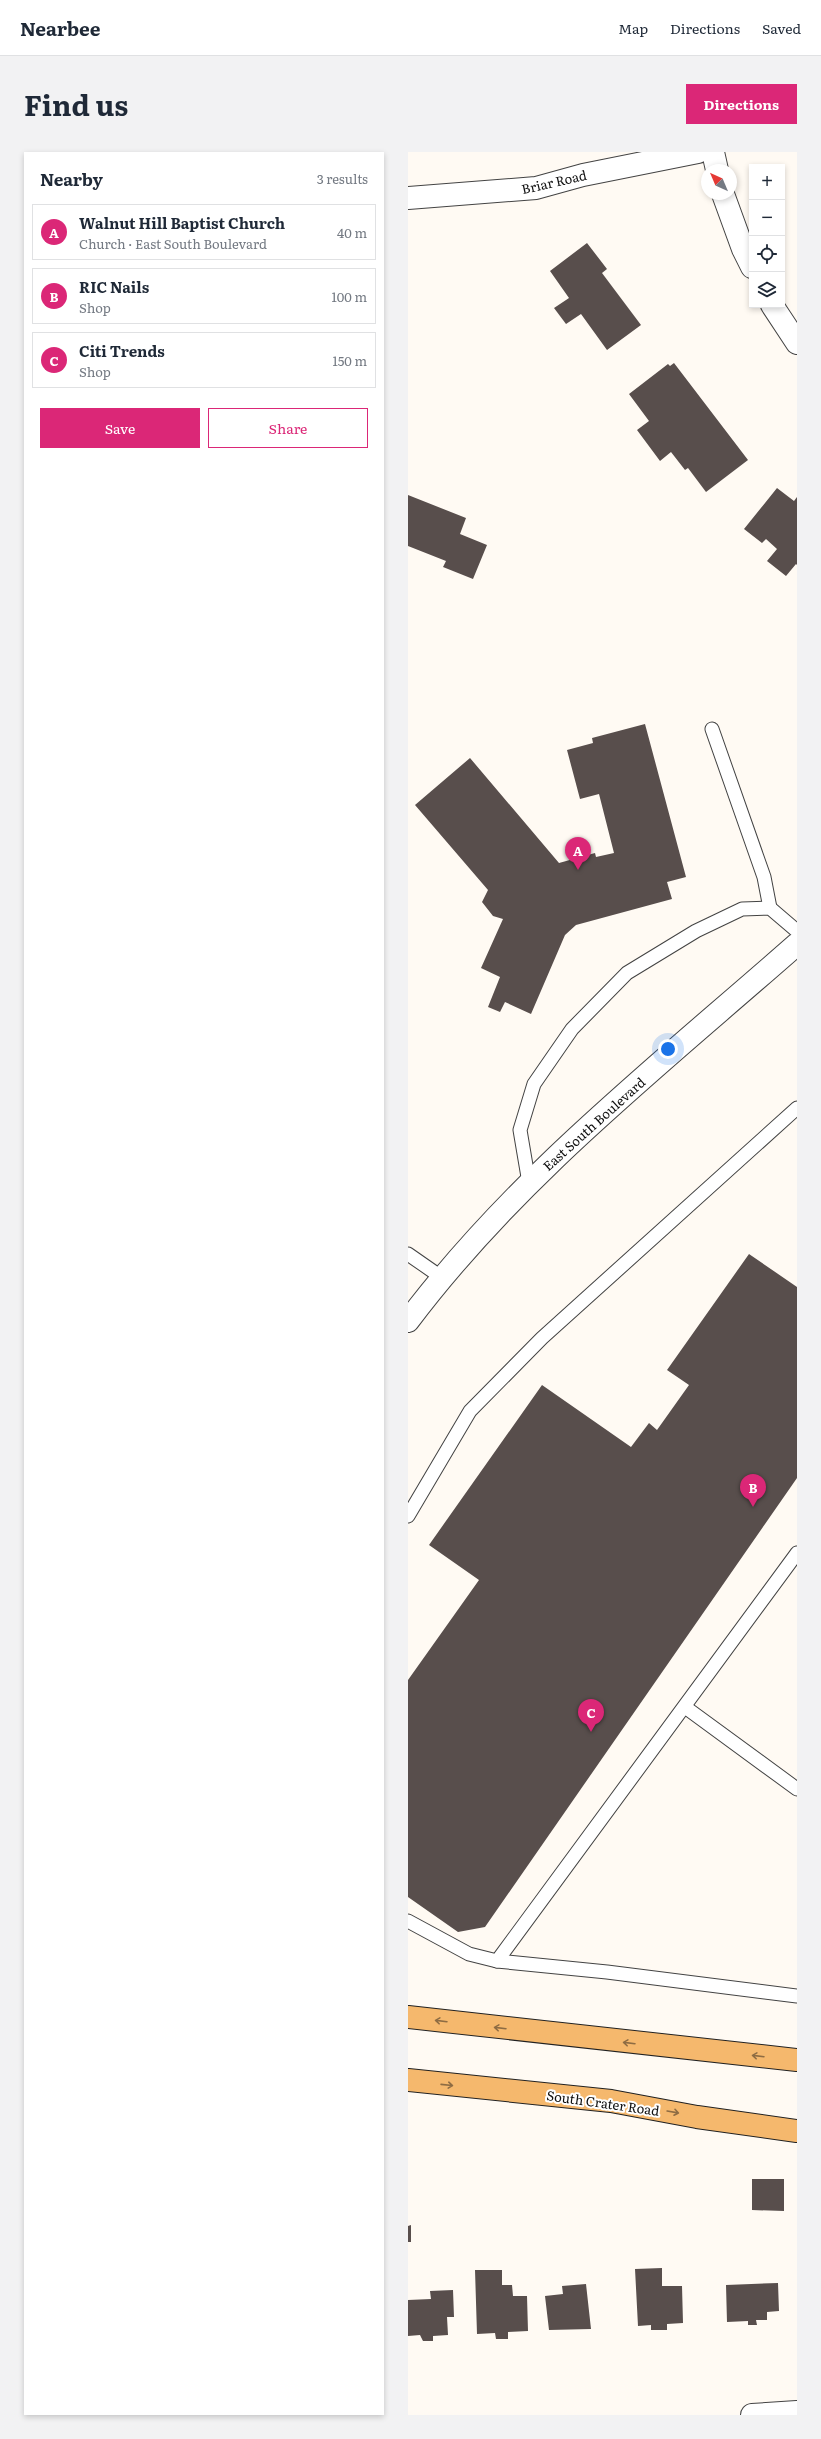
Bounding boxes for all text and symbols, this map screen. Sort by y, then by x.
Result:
text: Nearbee [20,14,101,42]
text: Map [618,18,648,38]
text: Directions [670,18,740,38]
text: Saved [762,18,801,38]
text: Find us [24,83,128,125]
button: Directions [686,84,797,124]
north arrow [701,164,737,200]
map controls [749,164,785,308]
button: + [749,164,785,200]
street label: Briar Road [519,165,588,198]
text: Nearby [40,166,103,191]
text: 3 results [317,169,368,188]
button: − [749,200,785,236]
text: Walnut Hill Baptist Church [79,211,285,234]
text: A [49,223,59,242]
text: 40 m [337,223,367,242]
text: Church · East South Boulevard [79,234,267,253]
button: locate [749,236,785,272]
button: layers [749,272,785,308]
text: RIC Nails [79,275,149,298]
text: B [50,287,58,306]
text: 100 m [331,287,367,306]
text: Shop [79,298,111,317]
text: Citi Trends [79,339,165,362]
text: C [49,351,59,370]
text: 150 m [332,351,367,370]
text: Shop [79,362,111,381]
button: Save [40,408,200,448]
button: Share [208,408,368,448]
pin: A [565,837,591,870]
your location [658,1039,678,1059]
street label: East South Boulevard [538,1072,649,1175]
pin: B [740,1474,766,1507]
pin: C [578,1699,604,1732]
one-way arrow [435,2017,448,2025]
one-way arrow [494,2024,507,2032]
one-way arrow [623,2039,636,2047]
one-way arrow [752,2052,765,2060]
one-way arrow [440,2081,453,2089]
street label: South Crater Road [545,2085,661,2120]
one-way arrow [666,2109,679,2117]

